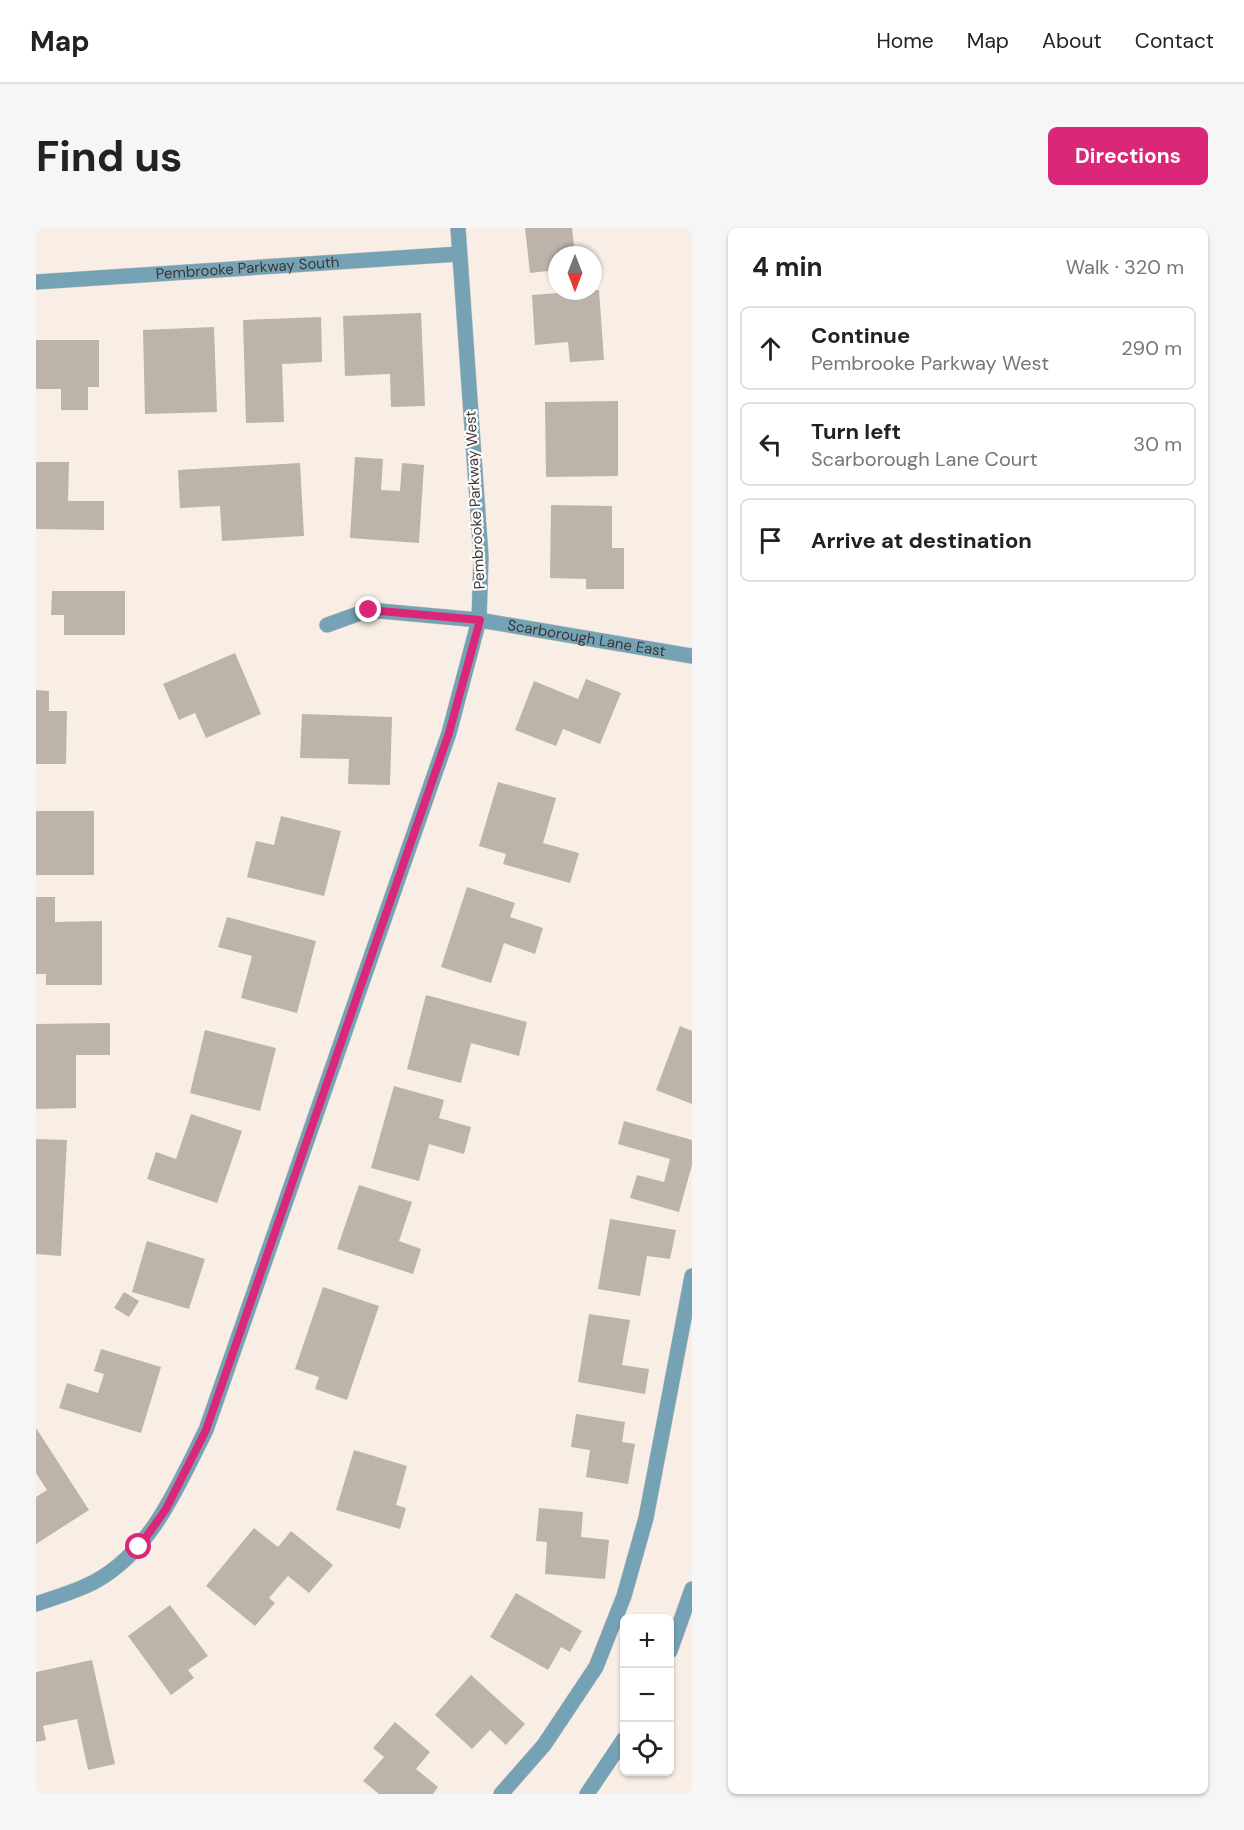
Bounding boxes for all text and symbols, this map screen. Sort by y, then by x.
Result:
text: Map [30,23,90,60]
text: Home [876,27,934,55]
text: Map [967,27,1009,55]
text: About [1042,27,1102,55]
text: Contact [1135,27,1214,55]
button: Directions [1048,127,1208,185]
text: Find us [36,129,182,184]
north arrow [548,246,602,300]
text: 4 min [752,250,823,284]
street label: Pembrooke Parkway South [155,252,340,284]
text: Walk · 320 m [1066,254,1184,280]
text: Continue [811,321,910,350]
icon: ahead [754,332,787,365]
text: 290 m [1121,335,1182,361]
text: Pembrooke Parkway West [811,350,1049,376]
street label: Pembrooke Parkway West [460,410,490,590]
text: Turn left [811,417,901,446]
icon: left [754,428,787,461]
text: 30 m [1133,431,1182,457]
text: Scarborough Lane Court [811,446,1038,472]
icon: arrive [754,524,787,557]
text: Arrive at destination [811,526,1032,555]
route end [355,596,381,622]
street label: Scarborough Lane East [506,615,667,661]
route start [125,1533,151,1559]
map controls [620,1614,674,1776]
button: + [620,1614,674,1668]
button: − [620,1668,674,1722]
button: locate [620,1722,674,1776]

